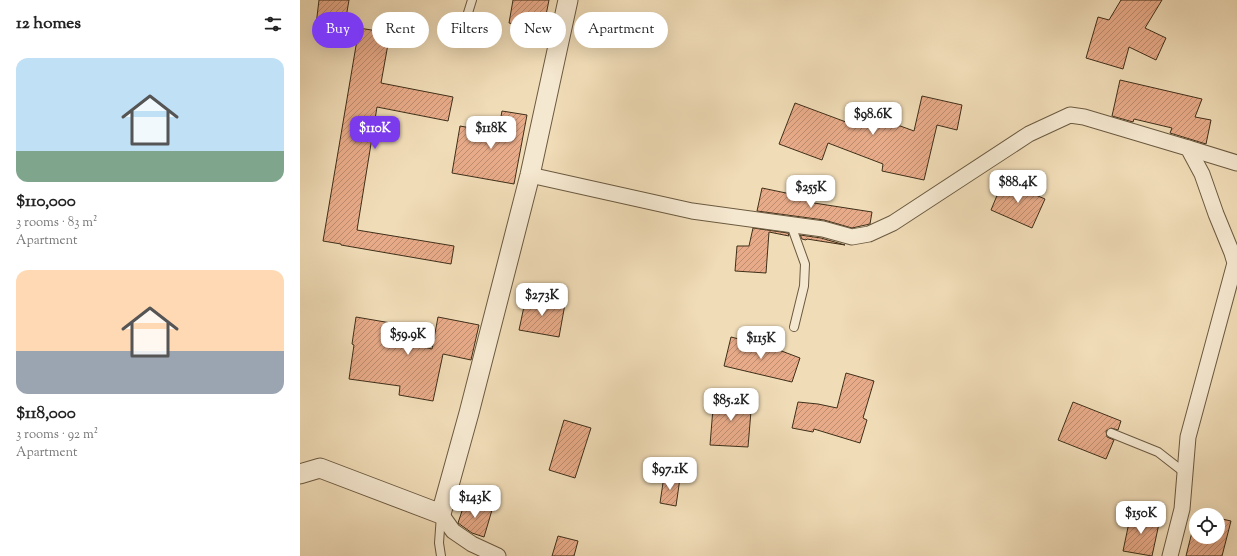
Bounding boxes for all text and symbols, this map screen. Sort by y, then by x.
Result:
text: 12 homes [16,12,81,36]
chip: Buy [312,12,364,48]
chip: Rent [372,12,429,48]
chip: Filters [437,12,502,48]
chip: New [510,12,566,48]
chip: Apartment [574,12,668,48]
icon: filters [262,13,284,35]
icon: home [114,84,186,156]
pin: $98.6K [840,102,906,136]
text: $98.6K [854,106,892,124]
pin: $110K [347,116,403,150]
pin: $118K [463,116,519,150]
text: $110K [359,120,391,138]
text: $118K [475,120,507,138]
pin: $88.4K [985,170,1051,204]
text: $88.4K [998,174,1038,192]
pin: $255K [783,175,839,209]
text: $255K [795,179,827,197]
text: $110,000 [16,190,76,214]
text: 3 rooms · 83 m² [16,214,97,232]
text: Apartment [16,232,77,250]
pin: $273K [514,283,570,317]
text: $273K [525,287,559,305]
icon: home [114,296,186,368]
pin: $59.9K [375,322,441,356]
text: $59.9K [390,326,426,344]
pin: $115K [733,326,789,360]
text: $115K [746,330,776,348]
pin: $85.2K [698,388,764,422]
text: $85.2K [713,392,749,410]
text: $118,000 [16,402,76,426]
text: 3 rooms · 92 m² [16,426,98,444]
text: Apartment [16,444,77,462]
pin: $97.1K [637,457,703,491]
text: $97.1K [652,461,688,479]
pin: $143K [447,485,503,519]
text: $143K [459,489,491,507]
pin: $150K [1113,501,1169,535]
text: $150K [1125,505,1157,523]
map controls [1189,508,1225,544]
button: locate [1189,508,1225,544]

